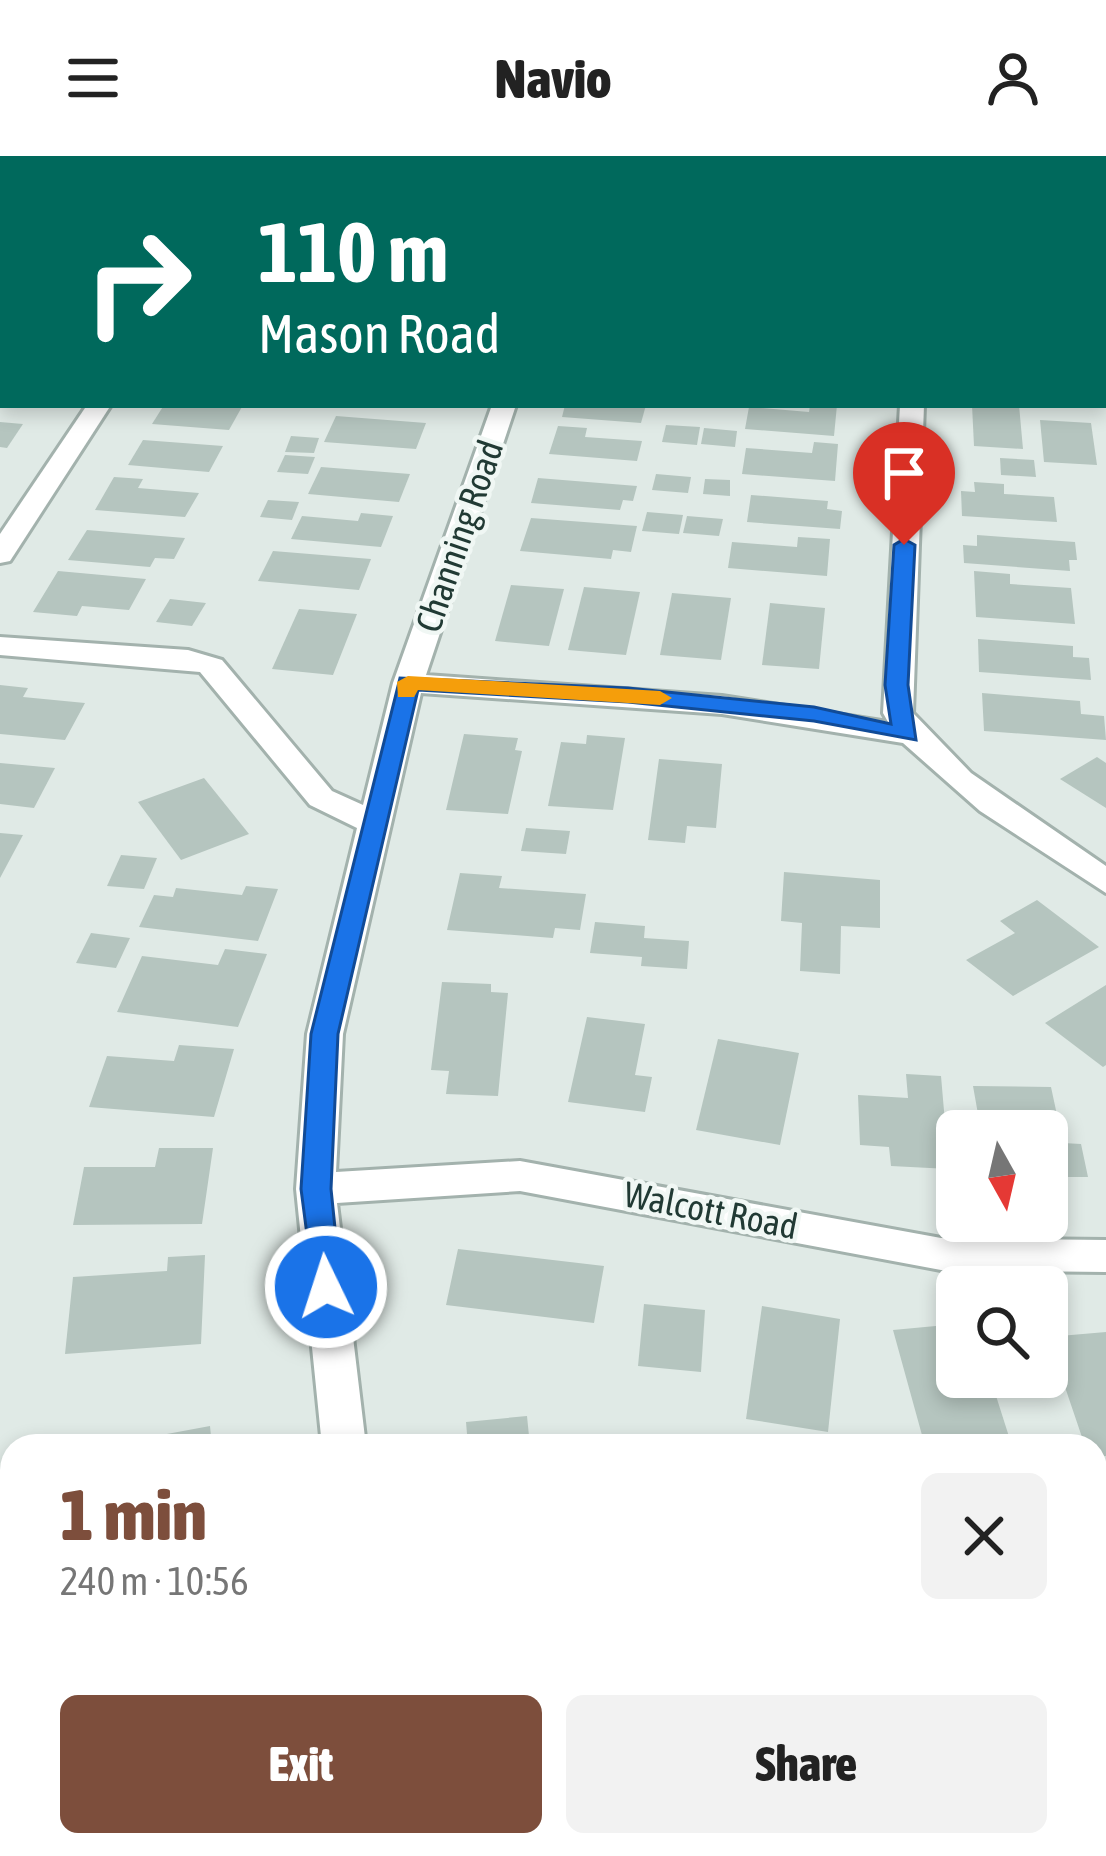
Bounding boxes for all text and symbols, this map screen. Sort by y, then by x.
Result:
icon: menu [60,45,126,111]
icon: person [980,45,1046,111]
text: Navio [494,48,612,109]
icon: right [60,204,216,360]
text: 110 m [258,204,448,300]
text: Mason Road [258,303,500,364]
pin [853,422,955,545]
street label: Channing Road [407,435,511,637]
icon: arrive [871,440,937,506]
north arrow [936,1110,1068,1242]
map controls [936,1110,1068,1398]
street label: Walcott Road [621,1173,801,1247]
position arrow [263,1224,389,1350]
button: search [936,1266,1068,1398]
text: 1 min [60,1473,207,1555]
button: close [921,1473,1047,1599]
text: 240 m · 10:56 [60,1559,249,1603]
button: Exit [60,1695,542,1833]
button: Share [566,1695,1047,1833]

